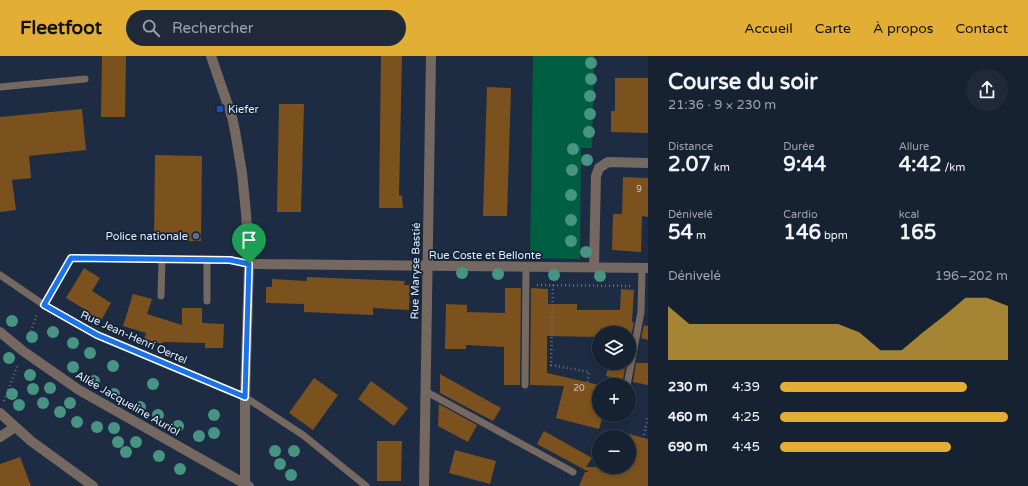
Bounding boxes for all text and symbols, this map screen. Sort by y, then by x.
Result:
search box [126,10,406,46]
text: Fleetfoot [20,17,102,39]
icon: search [140,17,162,39]
text: Rechercher [172,19,254,37]
text: Accueil [744,20,793,37]
text: Carte [815,20,851,37]
text: À propos [873,20,934,37]
text: Contact [956,20,1008,37]
text: Course du soir [668,69,818,95]
button: share [966,69,1008,111]
text: 21:36 · 9 × 230 m [668,97,776,113]
place label: Kiefer [228,103,259,116]
marker: Kiefer [215,104,225,114]
text: Distance [668,140,713,153]
text: Durée [783,140,815,153]
text: Allure [899,140,929,153]
text: 2.07 [668,153,711,177]
text: 9:44 [783,153,826,177]
text: 4:42 [899,153,942,177]
text: km [711,161,730,174]
text: /km [942,161,965,174]
house number: 9 [636,184,642,195]
text: Dénivelé [668,208,713,221]
text: Cardio [783,208,818,221]
text: kcal [899,208,919,221]
text: 54 [668,221,693,245]
text: 146 [783,221,821,245]
text: 165 [899,221,936,245]
street label: Rue Maryse Bastié [408,222,423,320]
pin [232,223,266,264]
icon: arrive [238,229,260,251]
text: m [693,229,706,242]
text: bpm [821,229,848,242]
place label: Police nationale [105,230,188,243]
marker: Police nationale [191,231,201,241]
street label: Rue Coste et Bellonte [429,249,541,262]
text: Dénivelé [668,268,721,284]
text: 196–202 m [935,268,1008,284]
street label: Rue Jean-Henri Oertel [78,308,189,367]
map controls [592,326,636,474]
button: layers [592,326,636,370]
street label: Allée Jacqueline Auriol [73,368,182,439]
button: + [592,378,636,422]
text: 230 m [668,379,708,395]
text: 4:39 [732,379,760,395]
house number: 20 [573,383,585,394]
text: 460 m [668,409,708,425]
text: 4:25 [732,409,760,425]
button: − [592,430,636,474]
text: 690 m [668,439,708,455]
text: 4:45 [732,439,760,455]

